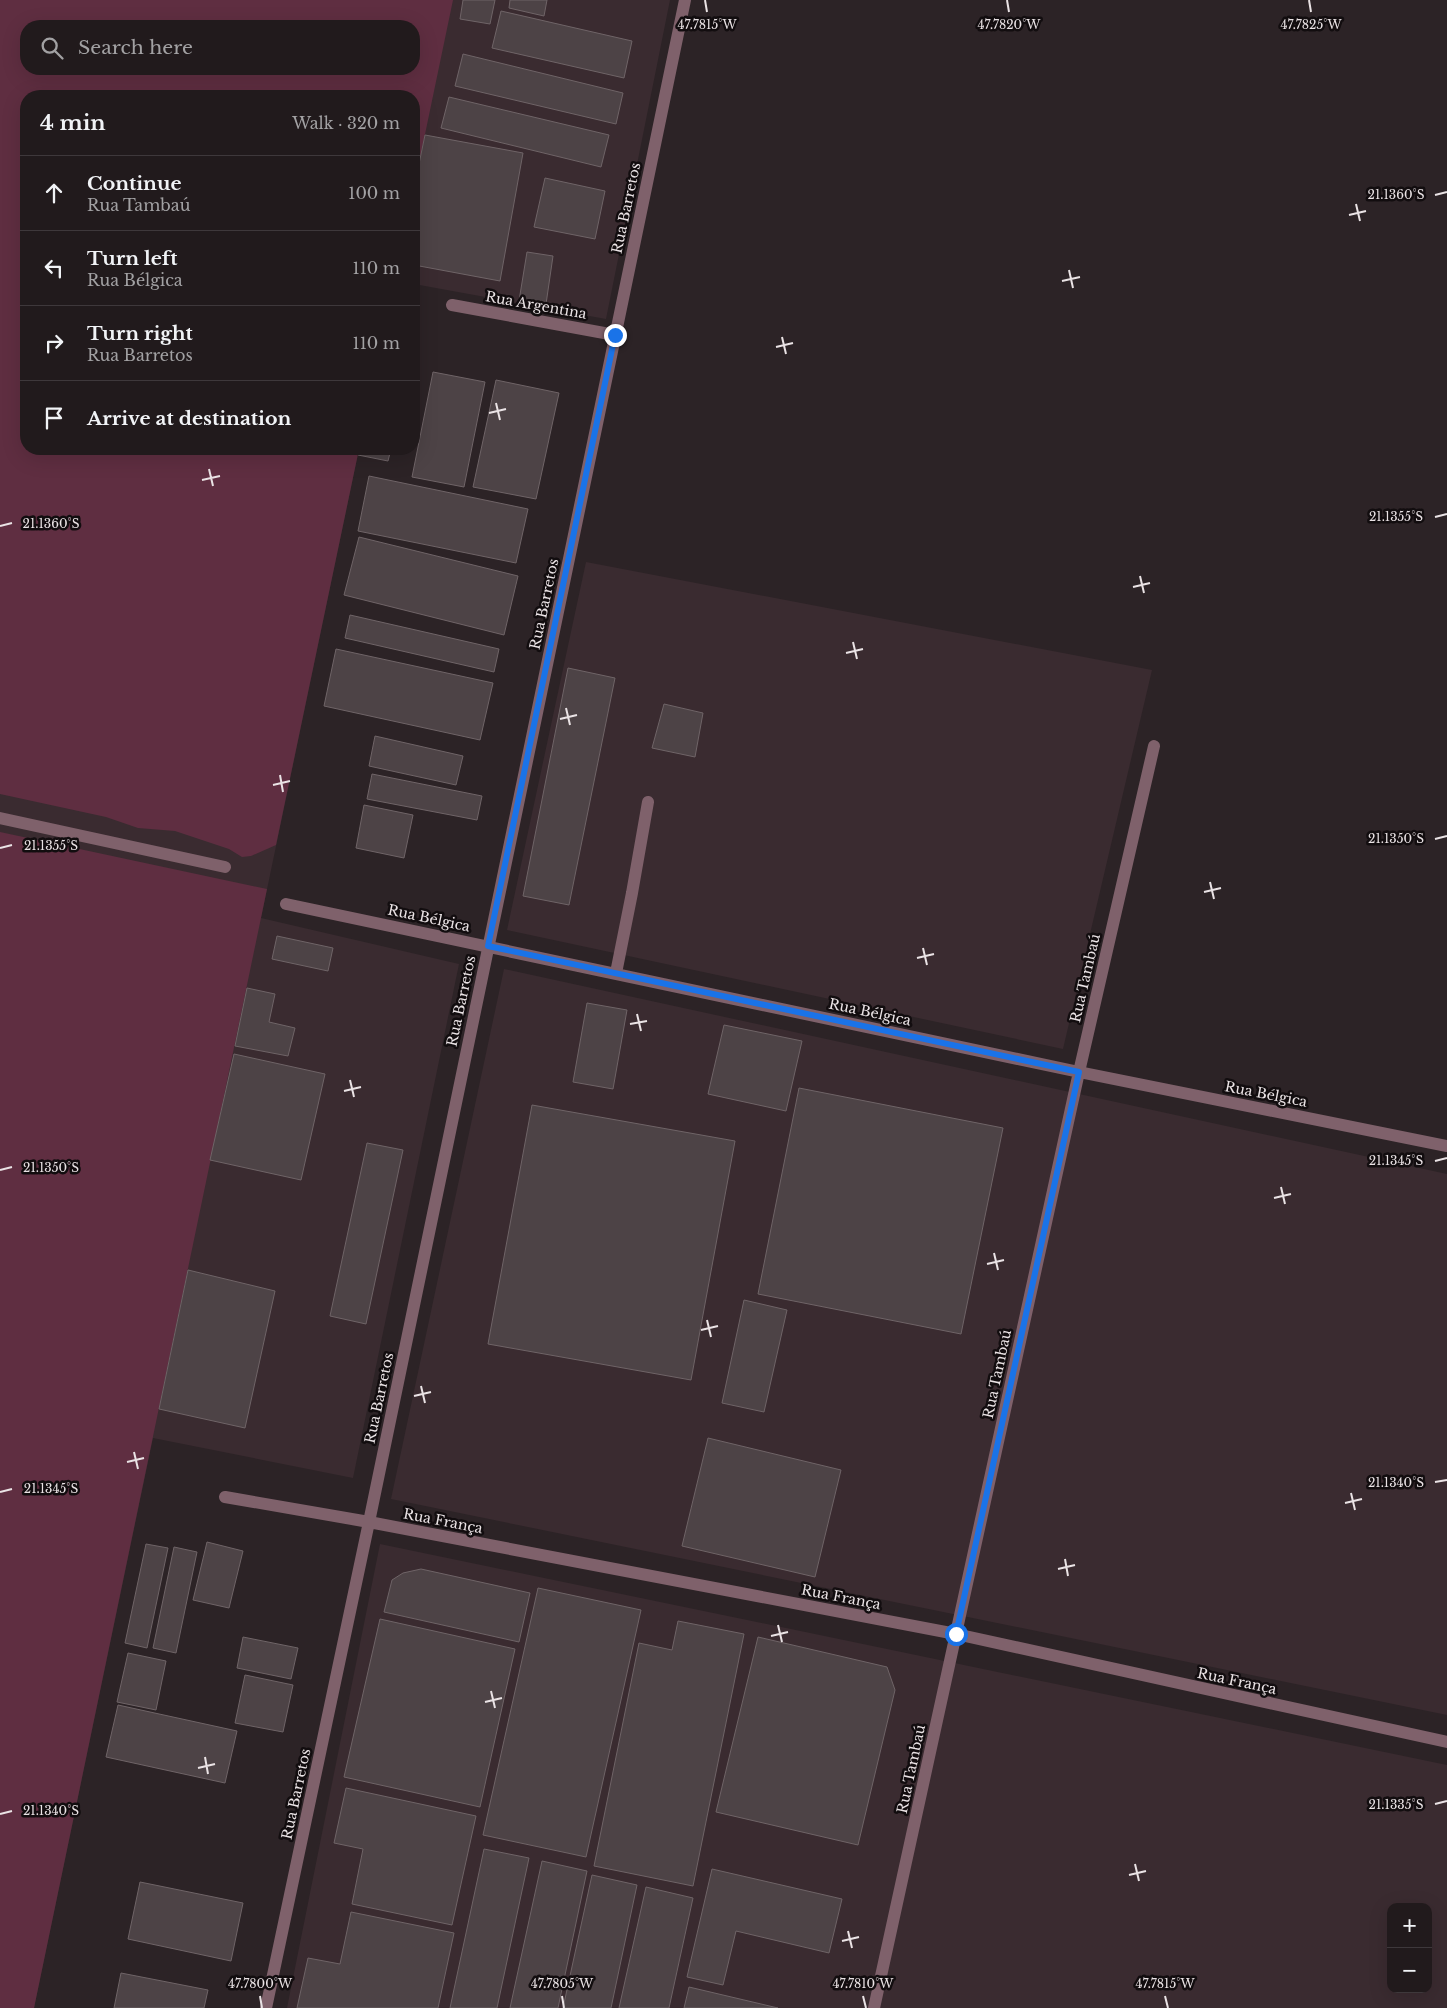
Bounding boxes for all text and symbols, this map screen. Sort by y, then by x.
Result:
text: 47.7815°W [677,17,737,32]
text: 47.7820°W [978,17,1041,32]
text: 47.7825°W [1280,17,1342,32]
search box [20,20,420,75]
icon: search [38,34,66,62]
text: Search here [78,36,193,59]
text: 4 min [40,110,106,136]
text: Walk · 320 m [292,113,400,133]
street label: Rua Barretos [608,161,644,255]
text: Continue [87,172,182,195]
icon: ahead [40,179,68,207]
text: 100 m [348,183,400,203]
text: 21.1360°S [1368,187,1425,202]
text: Rua Tambaú [87,195,190,215]
text: Turn left [87,247,178,270]
icon: left [40,254,68,282]
text: 110 m [353,258,400,278]
text: Rua Bélgica [87,270,183,290]
street label: Rua Argentina [484,287,588,323]
text: Turn right [87,322,193,345]
route end [604,324,627,347]
icon: right [40,329,68,357]
text: 110 m [353,333,400,353]
text: Rua Barretos [87,345,193,365]
icon: arrive [40,404,68,432]
text: Arrive at destination [87,407,291,430]
text: 21.1355°S [1369,509,1423,524]
text: 21.1360°S [23,516,80,531]
street label: Rua Barretos [526,557,562,651]
text: 21.1350°S [1368,831,1424,846]
text: 21.1355°S [24,838,78,853]
street label: Rua Bélgica [386,900,472,936]
street label: Rua Tambaú [1066,931,1104,1024]
street label: Rua Barretos [443,954,479,1048]
street label: Rua Bélgica [827,994,913,1030]
street label: Rua Bélgica [1223,1077,1309,1111]
text: 21.1345°S [1369,1153,1423,1168]
text: 21.1350°S [23,1160,79,1175]
street label: Rua Tambaú [979,1327,1015,1420]
street label: Rua Barretos [361,1351,397,1445]
text: 21.1340°S [1368,1475,1424,1490]
text: 21.1345°S [24,1481,78,1496]
street label: Rua França [402,1504,485,1538]
street label: Rua França [800,1580,883,1614]
route start [945,1623,968,1646]
street label: Rua França [1196,1664,1279,1698]
street label: Rua Tambaú [893,1722,929,1815]
street label: Rua Barretos [278,1747,314,1841]
text: 21.1335°S [1369,1797,1424,1812]
text: 21.1340°S [23,1803,79,1818]
map controls [1387,1903,1432,1993]
button: + [1387,1903,1432,1948]
button: − [1387,1948,1432,1993]
text: 47.7800°W [228,1976,293,1991]
text: 47.7805°W [531,1976,594,1991]
text: 47.7810°W [833,1976,894,1991]
text: 47.7815°W [1135,1976,1195,1991]

